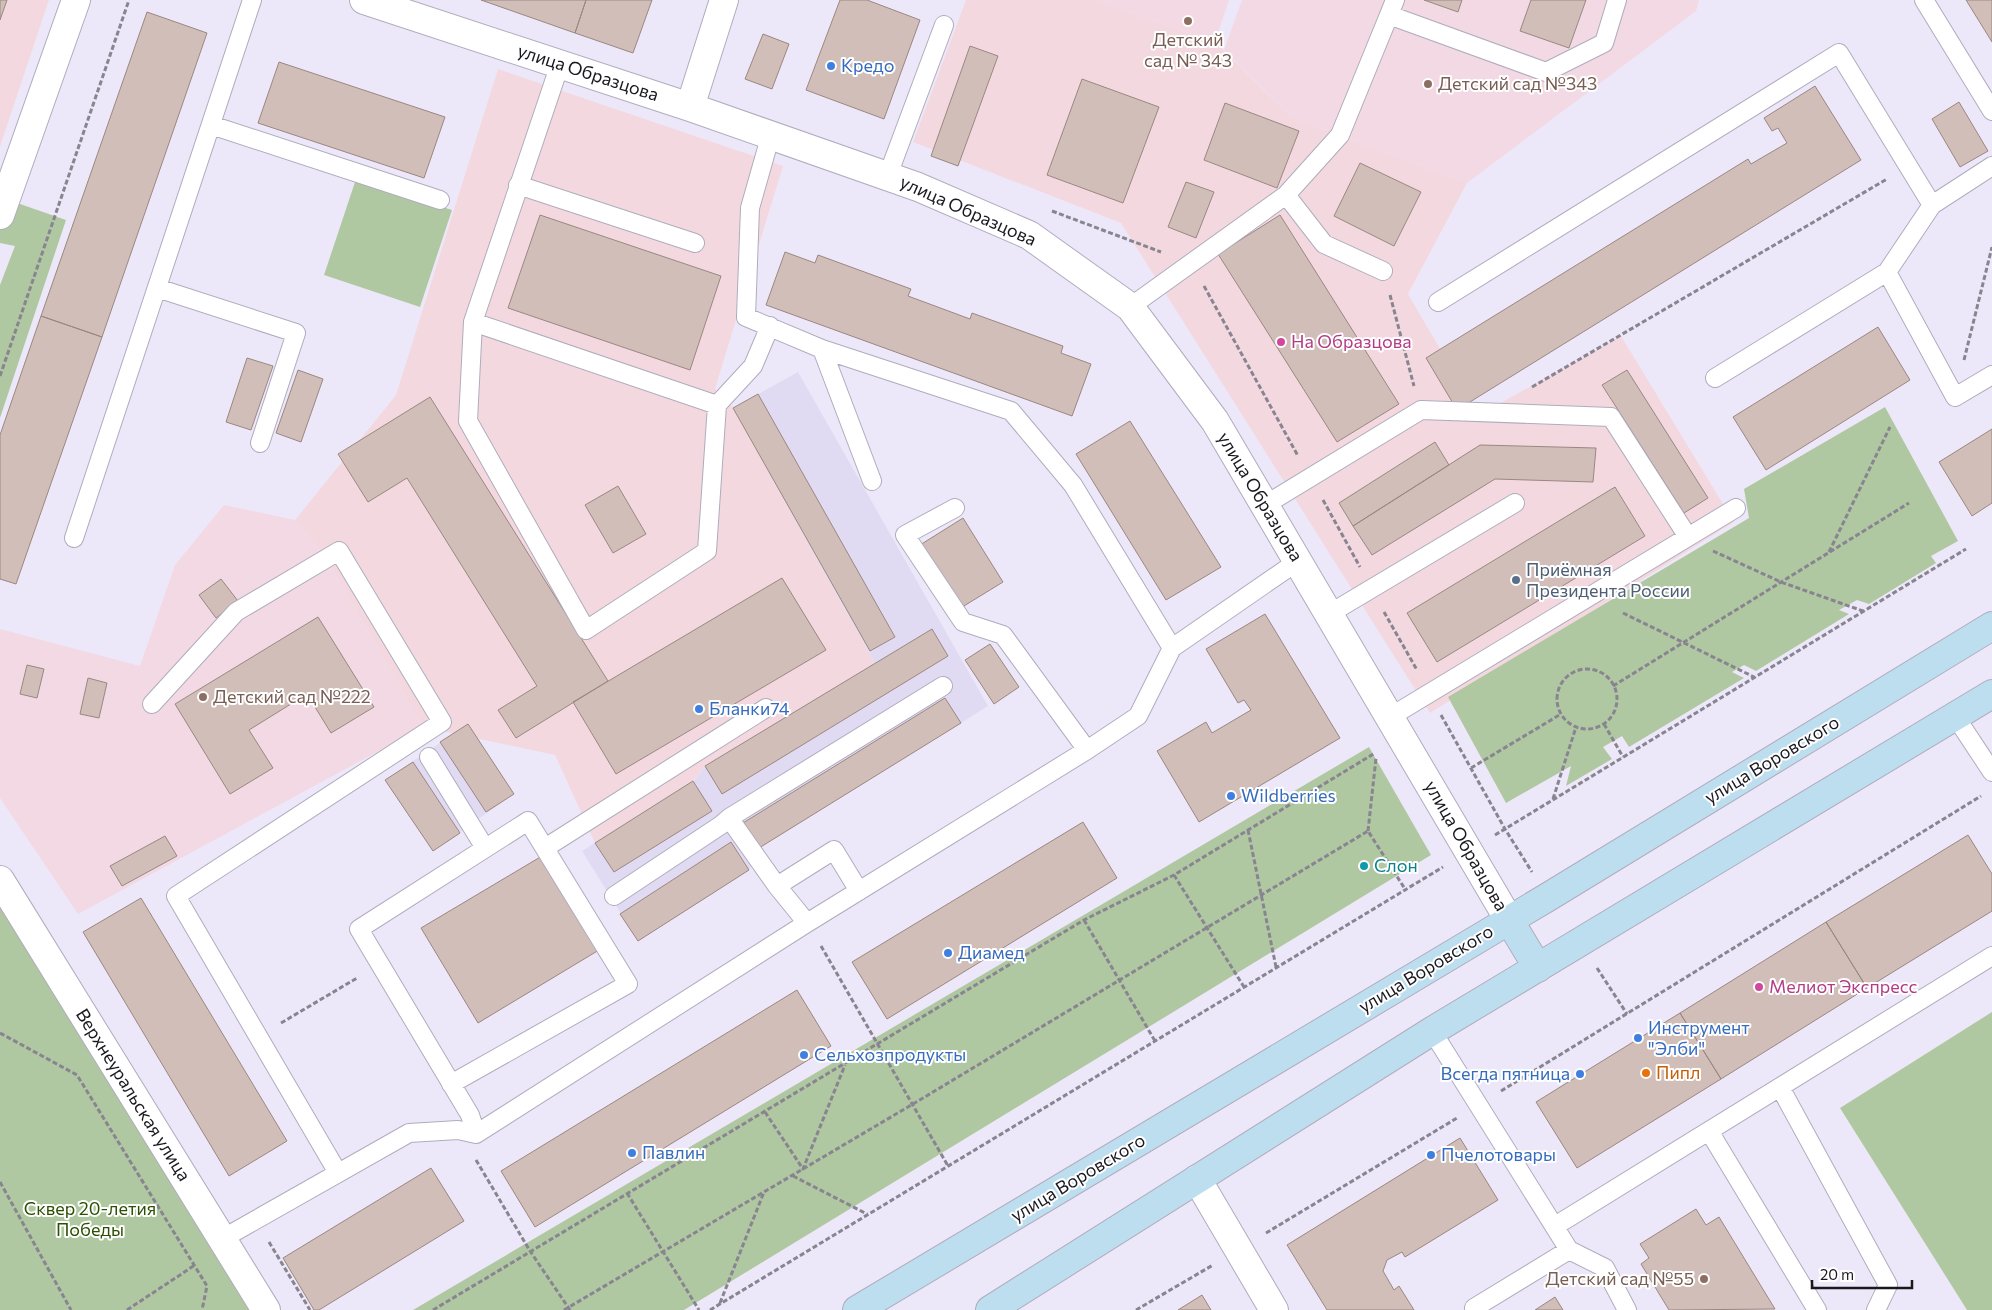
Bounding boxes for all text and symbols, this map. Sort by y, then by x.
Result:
marker: Детский сад № 343 [1182,15,1194,27]
place label: Детский сад № 343 [1144,28,1232,71]
street label: улица Образцова [515,39,662,105]
place label: Кредо [841,54,894,76]
marker: Кредо [825,60,837,72]
place label: Детский сад №343 [1438,72,1597,94]
marker: Детский сад №343 [1422,78,1434,90]
street label: улица Образцова [897,170,1040,250]
place label: На Образцова [1291,330,1412,352]
marker: На Образцова [1275,336,1287,348]
street label: улица Образцова [1214,428,1308,565]
place label: Приёмная Президента России [1526,558,1690,601]
marker: Приёмная Президента России [1510,574,1522,586]
place label: Детский сад №222 [213,685,371,707]
marker: Детский сад №222 [197,691,209,703]
place label: Бланки74 [709,697,790,719]
marker: Бланки74 [693,703,705,715]
street label: улица Воровского [1700,710,1843,808]
street label: улица Образцова [1421,776,1513,915]
place label: Wildberries [1241,784,1336,806]
marker: Wildberries [1225,790,1237,802]
place label: Слон [1374,854,1418,876]
marker: Слон [1358,860,1370,872]
street label: улица Воровского [1354,919,1497,1017]
place label: Диамед [958,941,1025,963]
marker: Диамед [942,947,954,959]
place label: Мелиот Экспресс [1769,975,1918,997]
marker: Мелиот Экспресс [1753,981,1765,993]
street label: Верхнеуральская улица [72,1004,196,1185]
place label: Инструмент "Элби" [1648,1016,1750,1059]
marker: Инструмент "Элби" [1632,1032,1644,1044]
place label: Сельхозпродукты [814,1043,966,1065]
marker: Сельхозпродукты [798,1049,810,1061]
place label: Пипл [1656,1061,1700,1083]
place label: Всегда пятница [1441,1062,1570,1084]
marker: Пипл [1640,1067,1652,1079]
marker: Всегда пятница [1574,1068,1586,1080]
street label: улица Воровского [1006,1128,1149,1226]
place label: Павлин [642,1141,705,1163]
place label: Пчелотовары [1441,1143,1556,1165]
marker: Павлин [626,1147,638,1159]
marker: Пчелотовары [1425,1149,1437,1161]
park label: Сквер 20-летия Победы [24,1197,156,1240]
scale bar [1812,1258,1912,1290]
text: 20 m [1820,1265,1854,1283]
place label: Детский сад №55 [1545,1267,1694,1289]
marker: Детский сад №55 [1698,1273,1710,1285]

